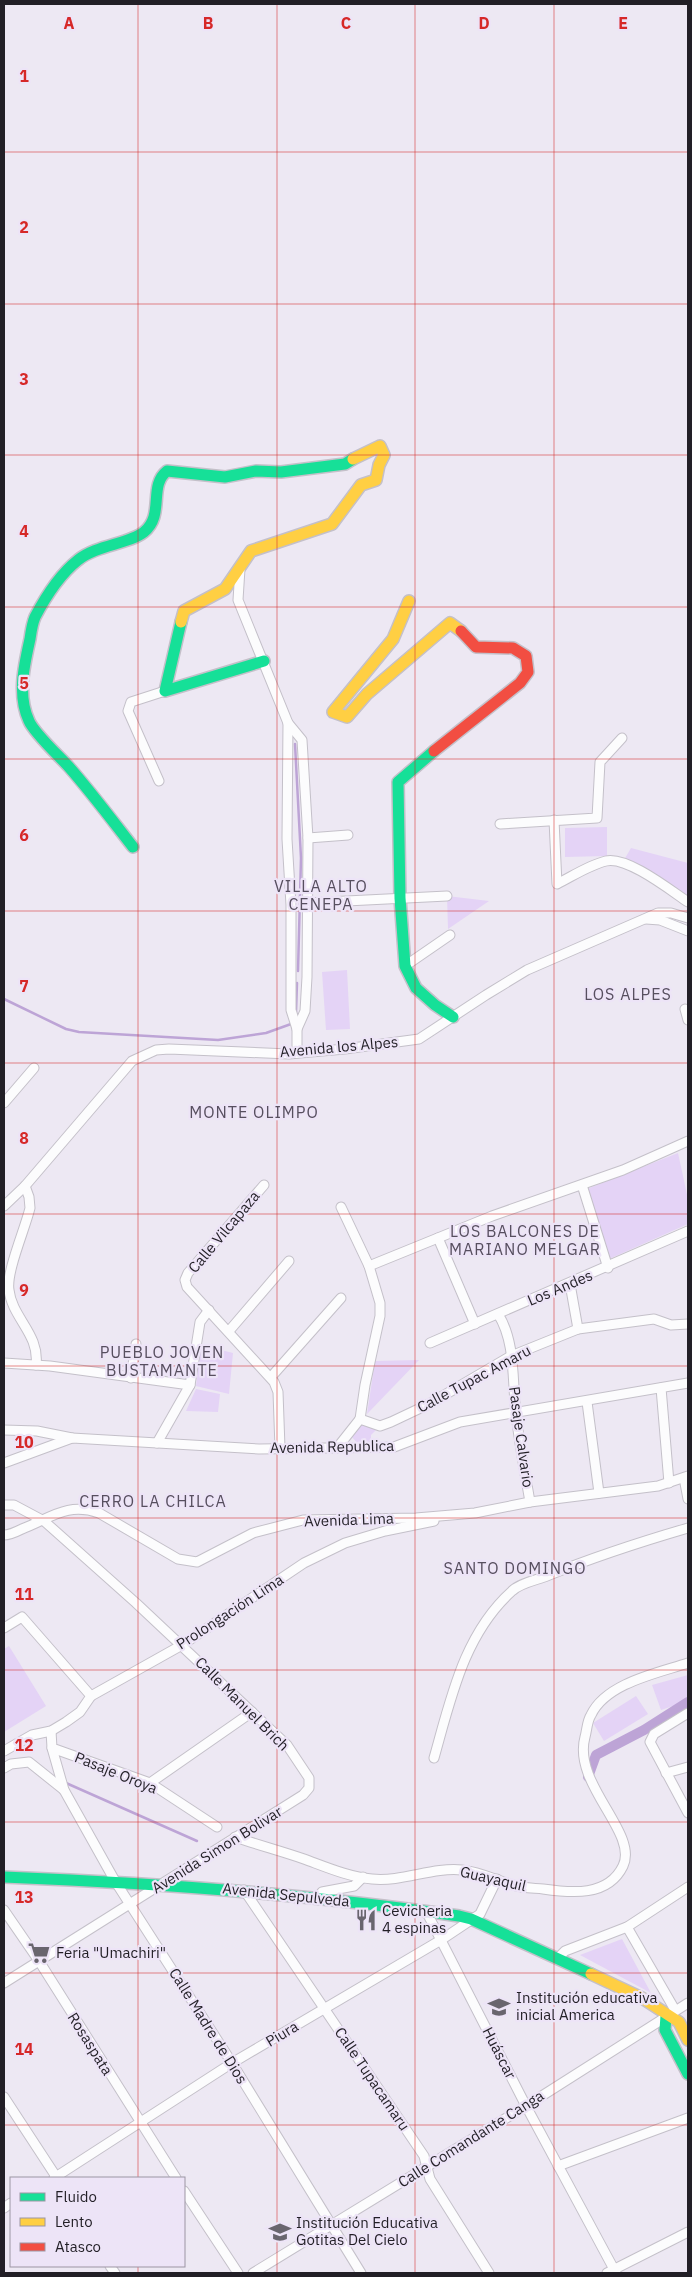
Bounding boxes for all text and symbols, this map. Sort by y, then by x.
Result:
text: A [64,13,75,33]
text: B [203,13,214,33]
text: C [341,13,351,33]
text: D [478,13,490,33]
text: E [618,13,628,33]
text: 1 [19,66,29,86]
text: 2 [19,217,29,237]
text: 3 [19,369,29,389]
text: 4 [19,521,29,541]
text: 5 [19,673,29,693]
text: 6 [19,825,29,845]
district label: VILLA ALTO CENEPA [274,876,368,914]
text: 7 [19,976,29,996]
district label: LOS ALPES [584,984,672,1004]
street label: Avenida los Alpes [279,1032,399,1061]
district label: MONTE OLIMPO [189,1102,319,1122]
text: 8 [19,1128,29,1148]
street label: Calle Vilcapaza [184,1187,263,1277]
district label: LOS BALCONES DE MARIANO MELGAR [449,1221,601,1259]
street label: Los Andes [524,1265,595,1310]
text: 9 [19,1280,29,1300]
street label: Calle Tupac Amaru [414,1341,534,1417]
district label: PUEBLO JOVEN BUSTAMANTE [100,1342,224,1380]
street label: Pasaje Calvario [505,1385,538,1489]
text: 10 [14,1432,34,1452]
street label: Avenida Republica [270,1436,394,1457]
district label: CERRO LA CHILCA [79,1491,227,1511]
street label: Avenida Lima [304,1508,394,1531]
district label: SANTO DOMINGO [443,1558,587,1578]
street label: Prolongación Lima [173,1570,287,1653]
text: 11 [14,1584,34,1604]
street label: Calle Manuel Brich [191,1653,293,1755]
text: 12 [14,1735,34,1755]
street label: Pasaje Oroya [72,1747,160,1798]
street label: Avenida Simon Bolivar [148,1801,286,1897]
street label: Guayaquil [458,1862,528,1895]
street label: Avenida Sepulveda [222,1878,351,1911]
text: 13 [14,1887,34,1907]
place label: Cevicheria 4 espinas [382,1901,452,1937]
restaurant icon: Cevicheria 4 espinas [353,1907,379,1933]
supermarket icon: Feria "Umachiri" [26,1940,52,1966]
place label: Feria "Umachiri" [56,1943,166,1962]
street label: Calle Madre de Dios [165,1964,252,2087]
place label: Institución educativa inicial America [516,1988,658,2024]
school or university icon: Institución educativa inicial America [486,1994,512,2020]
street label: Rosaspata [64,2009,117,2079]
street label: Piura [262,2016,302,2051]
street label: Calle Tupacamaru [331,2023,414,2134]
street label: Huáscar [478,2024,521,2082]
text: 14 [14,2039,34,2059]
street label: Calle Comandante Canga [394,2086,547,2191]
legend [10,2177,185,2267]
text: Fluido [55,2187,97,2206]
text: Lento [55,2212,93,2231]
place label: Institución Educativa Gotitas Del Cielo [296,2213,438,2249]
school or university icon: Institución Educativa Gotitas Del Cielo [267,2219,293,2245]
text: Atasco [55,2237,101,2256]

